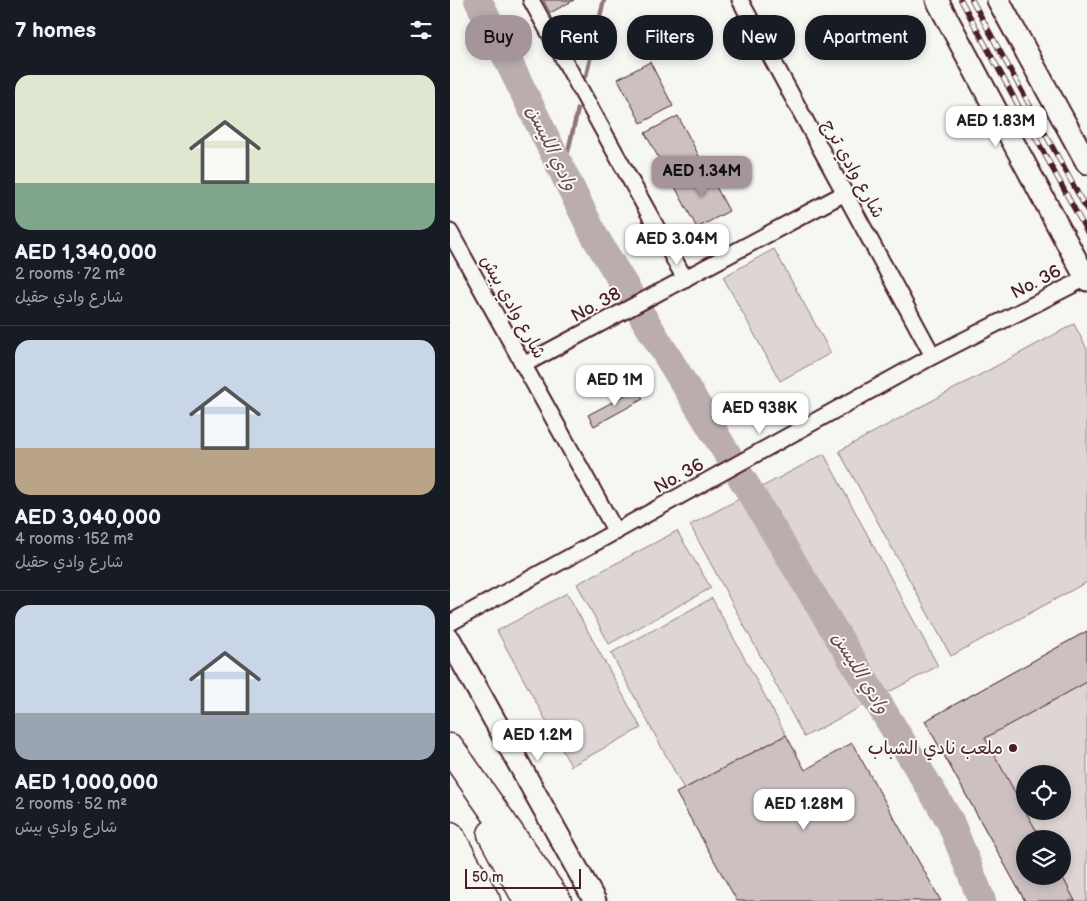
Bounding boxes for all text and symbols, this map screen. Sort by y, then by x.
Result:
chip: Buy [465,15,532,60]
chip: Rent [542,15,617,60]
chip: Filters [627,15,713,60]
chip: New [723,15,795,60]
chip: Apartment [805,15,926,60]
icon: filters [407,16,435,44]
text: 7 homes [15,18,96,43]
water label: وادي الليسن [520,102,582,195]
pin: AED 1.83M [939,106,1053,148]
icon: home [180,107,270,197]
text: AED 1.83M [957,112,1035,131]
street label: شارع وادي ترج [816,116,889,223]
pin: AED 1.34M [645,156,759,198]
text: AED 1.34M [663,162,741,181]
pin: AED 3.04M [620,224,734,266]
text: AED 3.04M [636,230,718,249]
text: AED 1,340,000 [15,240,157,265]
street label: شارع وادي بيش [474,252,550,363]
street label: No. 36 [1007,260,1065,304]
text: 2 rooms · 72 m² [15,265,125,284]
street label: No. 38 [568,283,624,327]
text: شارع وادي حقيل [15,288,124,307]
pin: AED 1M [574,364,656,407]
text: AED 1M [587,371,643,390]
icon: home [180,373,270,463]
pin: AED 938K [708,392,812,435]
text: AED 938K [723,399,797,418]
street label: No. 36 [650,454,708,498]
text: AED 3,040,000 [15,505,161,530]
text: 4 rooms · 152 m² [15,530,134,549]
text: شارع وادي حقيل [15,553,124,572]
water label: وادي الليسن [826,628,894,719]
icon: home [180,638,270,728]
pin: AED 1.2M [486,720,590,762]
text: AED 1.2M [503,726,573,745]
place label: ملعب نادي الشباب [868,738,1003,761]
marker: ملعب نادي الشباب [1007,742,1019,754]
map controls [1016,765,1071,885]
button: locate [1016,765,1071,820]
text: AED 1,000,000 [15,770,158,795]
pin: AED 1.28M [747,788,861,831]
text: 2 rooms · 52 m² [15,795,127,814]
text: AED 1.28M [765,795,843,814]
text: شارع وادي بيش [15,818,117,837]
button: layers [1016,830,1071,885]
scale bar [465,866,581,889]
text: 50 m [472,869,504,886]

